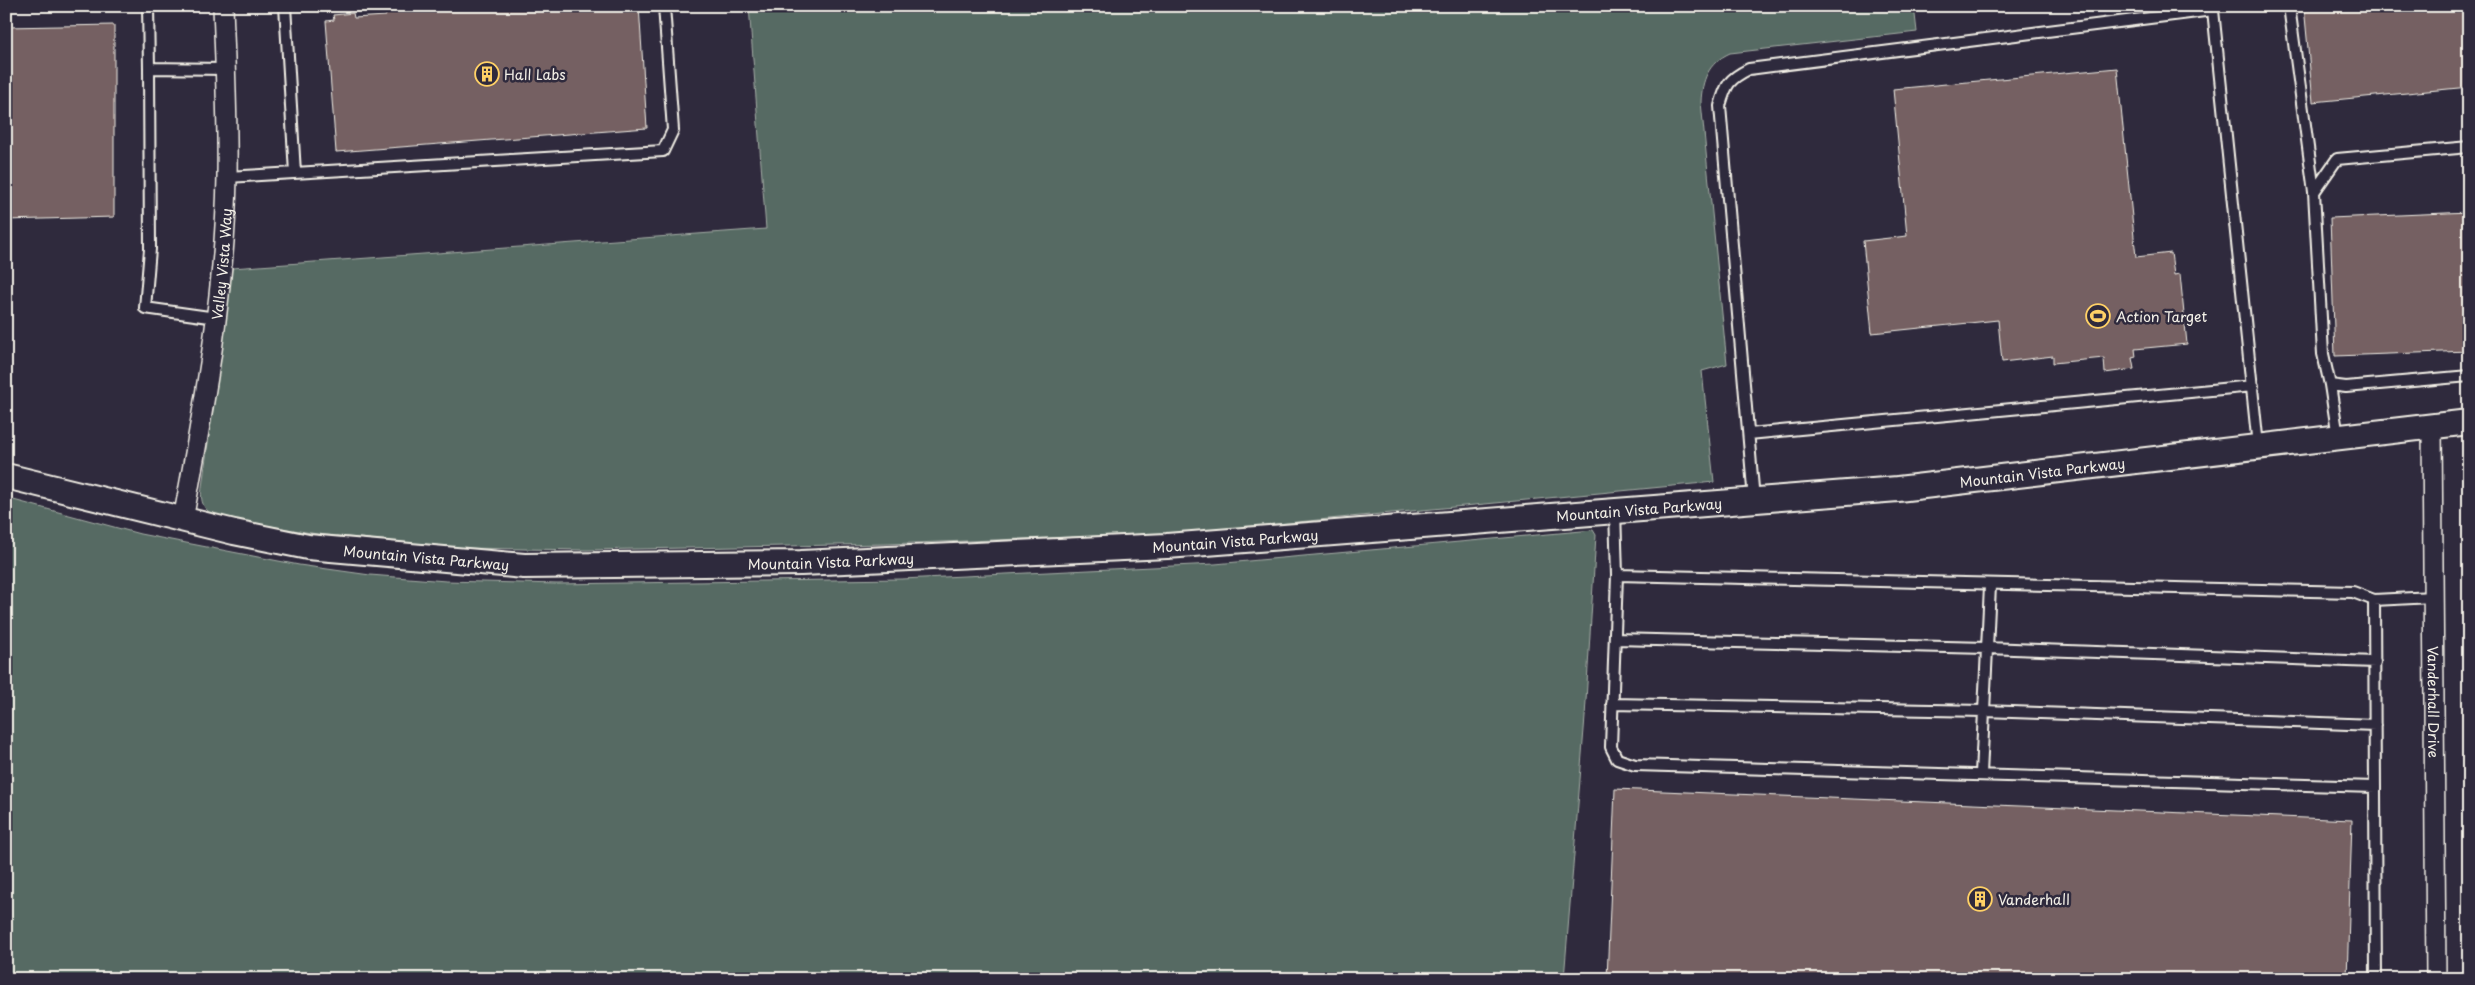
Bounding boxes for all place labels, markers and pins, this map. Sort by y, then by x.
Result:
building icon: Hall Labs [474,61,500,87]
place label: Hall Labs [504,64,566,85]
sports icon: Action Target [2085,303,2111,329]
place label: Action Target [2116,306,2207,327]
building icon: Vanderhall [1967,886,1993,912]
place label: Vanderhall [1998,889,2070,910]

